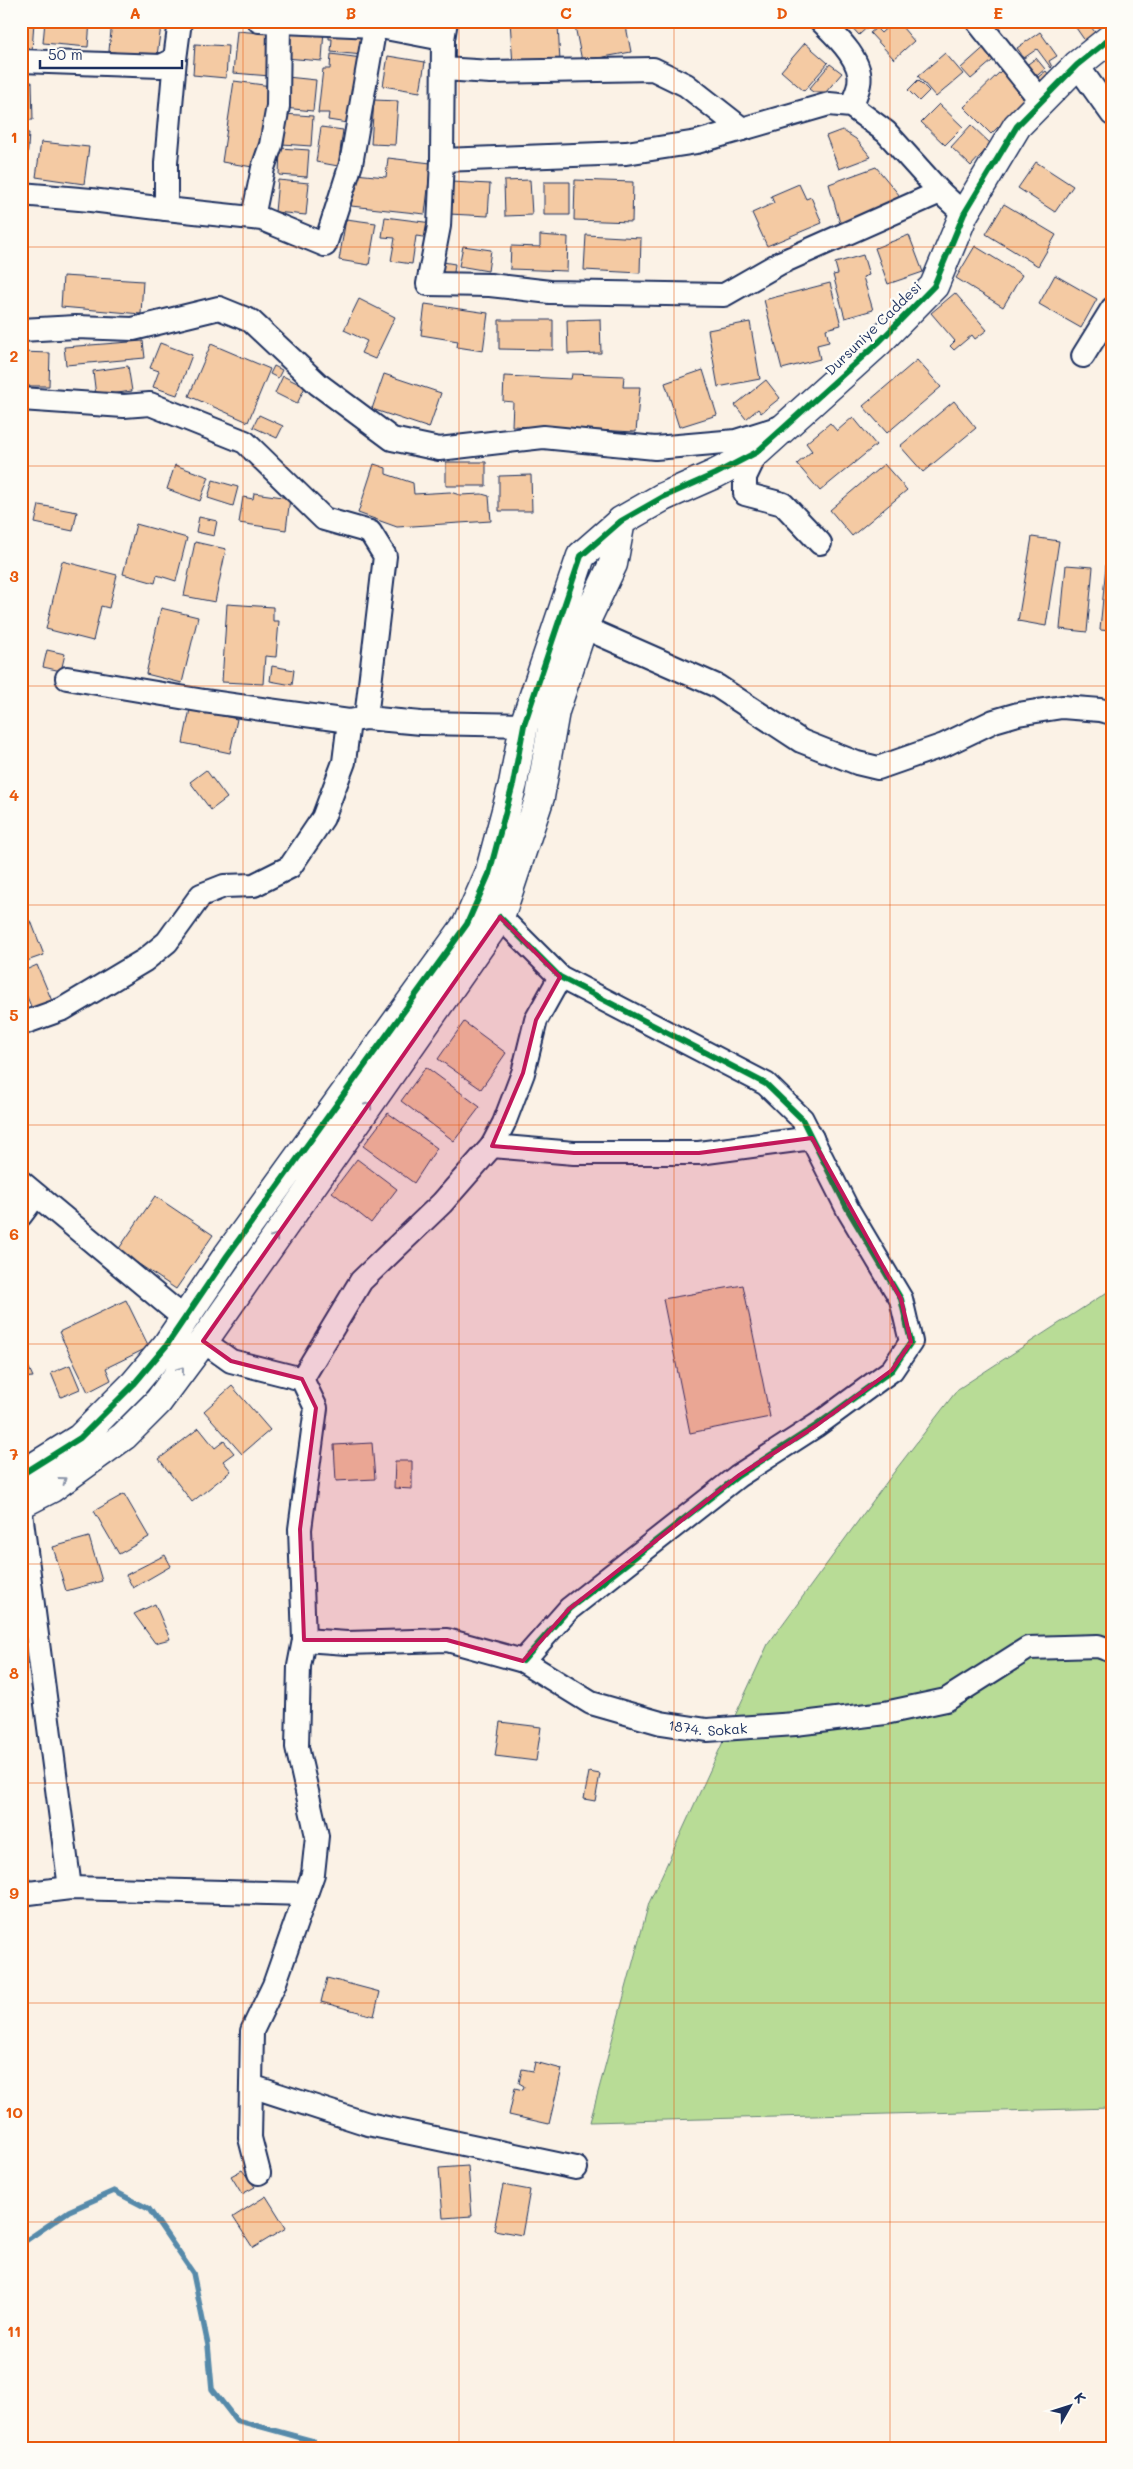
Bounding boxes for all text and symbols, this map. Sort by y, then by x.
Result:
text: A [129,2,141,23]
text: B [346,2,356,23]
text: C [560,2,572,23]
text: D [776,2,788,23]
text: E [993,2,1003,23]
scale bar [40,38,182,70]
text: 50 m [48,44,83,64]
text: 1 [10,126,18,147]
street label: Dursuniye Caddesi [821,277,925,379]
text: 2 [10,345,19,366]
text: 3 [9,565,19,586]
text: 4 [9,784,19,805]
text: 5 [9,1004,19,1025]
one-way arrow [363,1101,372,1111]
text: 6 [9,1223,19,1244]
one-way arrow [269,1234,278,1243]
one-way arrow [176,1367,184,1376]
text: 7 [10,1443,19,1464]
one-way arrow [57,1477,67,1486]
text: 8 [9,1662,19,1683]
street label: 1874. Sokak [667,1715,748,1739]
text: 9 [9,1882,19,1903]
text: 10 [5,2101,23,2122]
text: 11 [7,2320,21,2341]
north arrow [1046,2382,1096,2432]
text: K [1070,2388,1091,2407]

